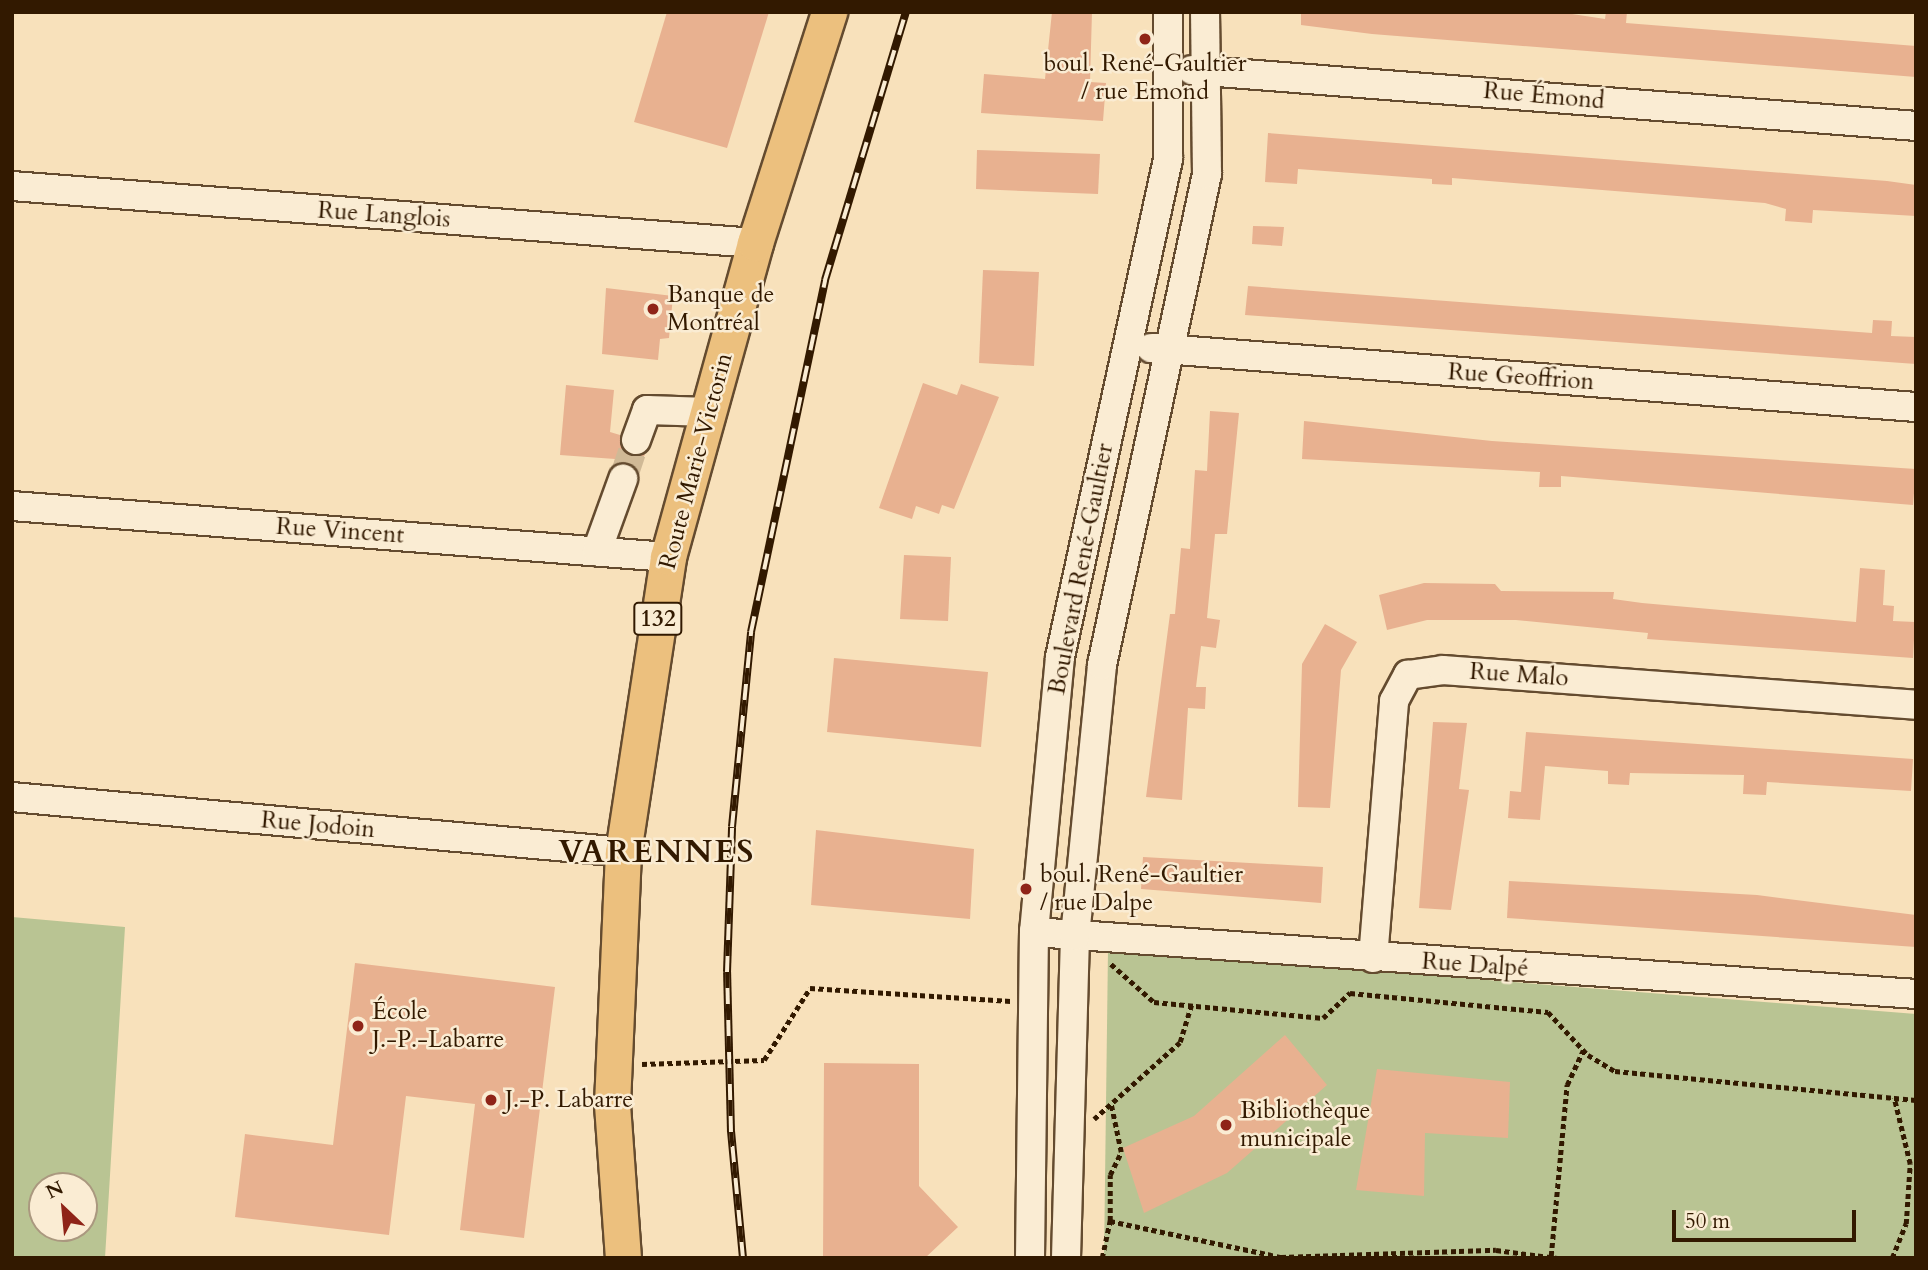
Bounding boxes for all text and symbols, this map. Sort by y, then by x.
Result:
marker: boul. René-Gaultier / rue Emond [1137,31,1153,47]
place label: boul. René-Gaultier / rue Emond [1043,50,1247,106]
street label: Rue Émond [1482,76,1606,116]
street label: Rue Langlois [317,196,451,234]
place label: Banque de Montréal [667,281,774,337]
marker: Banque de Montréal [645,301,661,317]
street label: Route Marie-Victorin [653,350,739,572]
street label: Rue Geoffrion [1447,358,1595,396]
street label: Boulevard René-Gaultier [1043,441,1119,697]
street label: Rue Vincent [275,512,405,550]
road number: 132 [632,600,684,638]
street label: Rue Malo [1469,657,1569,693]
street label: Rue Jodoin [260,806,376,844]
district label: VARENNES [559,833,755,871]
place label: boul. René-Gaultier / rue Dalpe [1040,861,1243,917]
marker: boul. René-Gaultier / rue Dalpe [1018,881,1034,897]
street label: Rue Dalpé [1421,947,1529,983]
place label: École J.-P.-Labarre [372,998,504,1054]
marker: École J.-P.-Labarre [350,1018,366,1034]
place label: J.-P. Labarre [505,1086,633,1114]
marker: J.-P. Labarre [483,1092,499,1108]
place label: Bibliothèque municipale [1240,1097,1370,1153]
marker: Bibliothèque municipale [1218,1117,1234,1133]
north arrow [28,1172,98,1242]
text: N [42,1175,68,1205]
scale bar [1676,1196,1860,1240]
text: 50 m [1685,1207,1730,1236]

